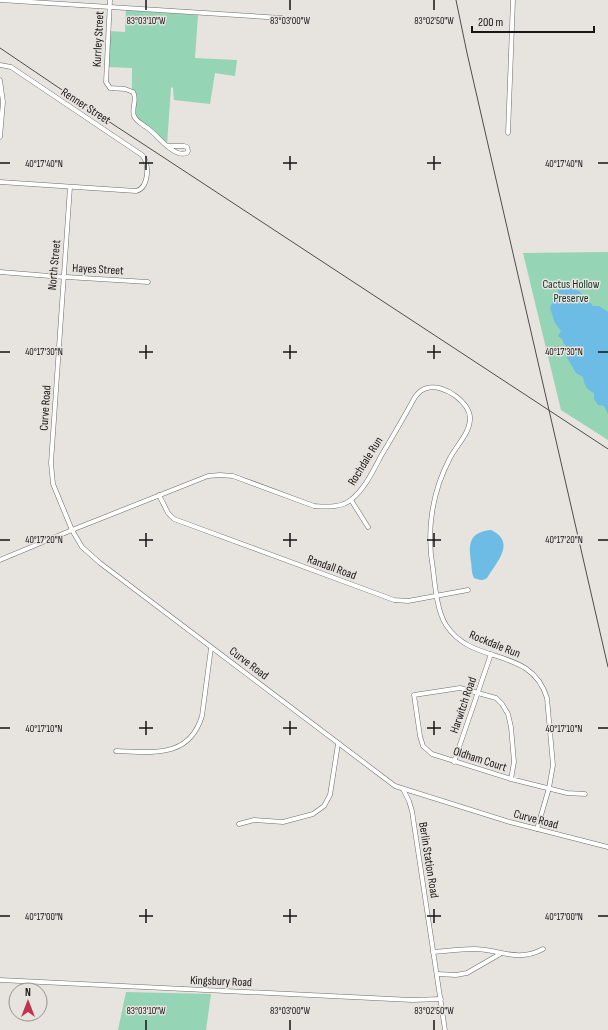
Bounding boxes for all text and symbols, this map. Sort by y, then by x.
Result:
scale bar [472,8,594,34]
street label: Kurrley Street [90,10,107,67]
text: 83°03'10"W [126,15,166,27]
text: 83°03'00"W [270,15,311,27]
text: 83°02'50"W [414,15,454,27]
text: 200 m [478,15,504,30]
street label: Renner Street [58,85,114,128]
text: 40°17'40"N [25,158,63,170]
text: 40°17'40"N [545,158,583,170]
street label: North Street [45,239,64,291]
street label: Hayes Street [72,261,124,278]
park label: Cactus Hollow Preserve [542,277,600,306]
text: 40°17'30"N [25,346,63,358]
text: 40°17'30"N [545,346,583,358]
street label: Curve Road [36,385,55,431]
street label: Rochdale Run [345,434,386,488]
text: 40°17'20"N [25,534,63,546]
text: 40°17'20"N [545,534,583,546]
street label: Randall Road [305,552,358,583]
street label: Rockdale Run [467,627,523,662]
street label: Curve Road [226,644,271,683]
street label: Harwitch Road [447,675,480,735]
text: 40°17'10"N [26,723,62,735]
text: 40°17'10"N [546,723,582,735]
street label: Oldham Court [451,744,509,775]
street label: Curve Road [512,806,560,833]
street label: Berlin Station Road [415,821,442,899]
text: 40°17'00"N [25,911,63,923]
text: 40°17'00"N [545,911,583,923]
street label: Kingsbury Road [190,973,252,990]
north arrow [8,982,48,1022]
text: N [25,986,31,999]
text: 83°03'10"W [126,1005,166,1017]
text: 83°03'00"W [270,1005,311,1017]
text: 83°02'50"W [414,1005,454,1017]

